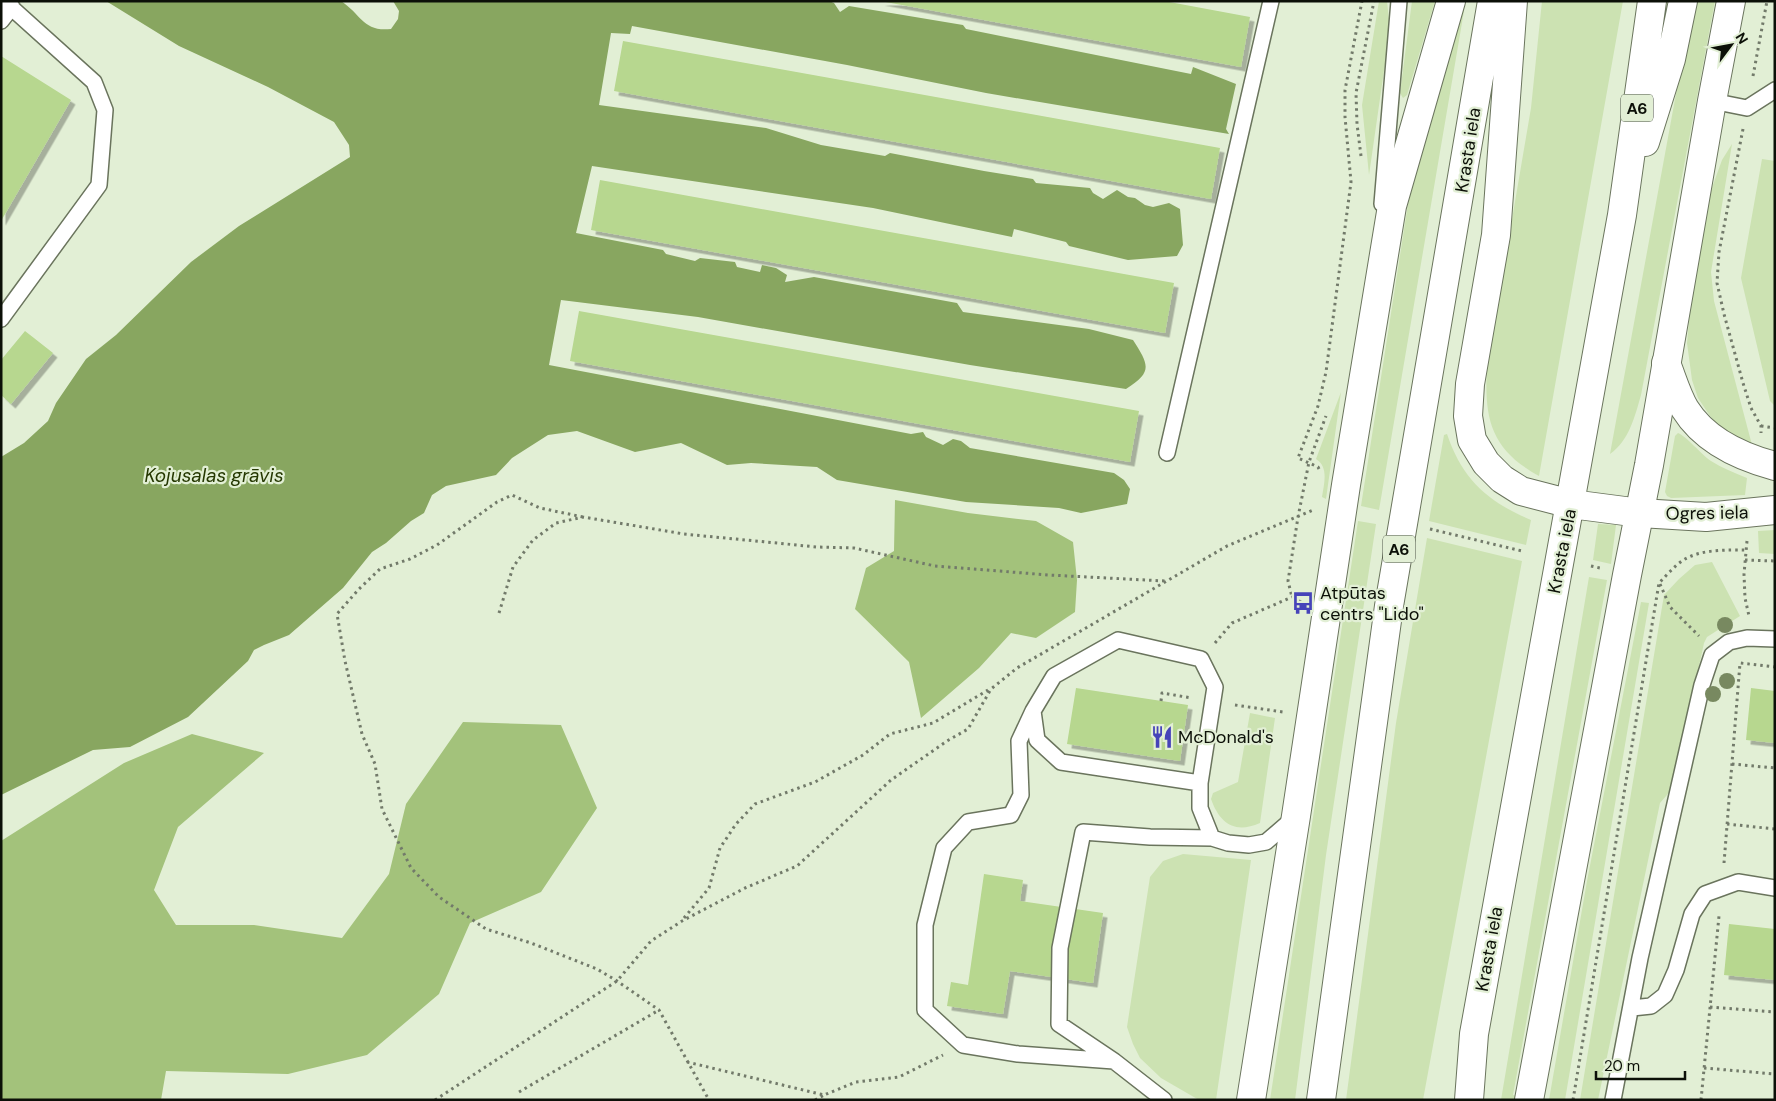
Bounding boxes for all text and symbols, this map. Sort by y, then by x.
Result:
north arrow [1706,20,1756,70]
text: N [1732,29,1752,47]
road number: A6 [1621,95,1653,122]
street label: Krasta iela [1449,106,1487,194]
water label: Kojusalas grāvis [144,463,284,488]
street label: Ogres iela [1665,500,1749,526]
street label: Krasta iela [1542,507,1582,595]
road number: A6 [1383,536,1415,562]
place label: Atpūtas centrs "Lido" [1320,581,1424,626]
bus stop icon: Atpūtas centrs "Lido" [1290,590,1316,616]
restaurant icon: McDonald's [1149,724,1175,750]
place label: McDonald's [1178,725,1274,749]
street label: Krasta iela [1470,905,1508,993]
scale bar [1596,1048,1685,1080]
text: 20 m [1604,1056,1640,1076]

